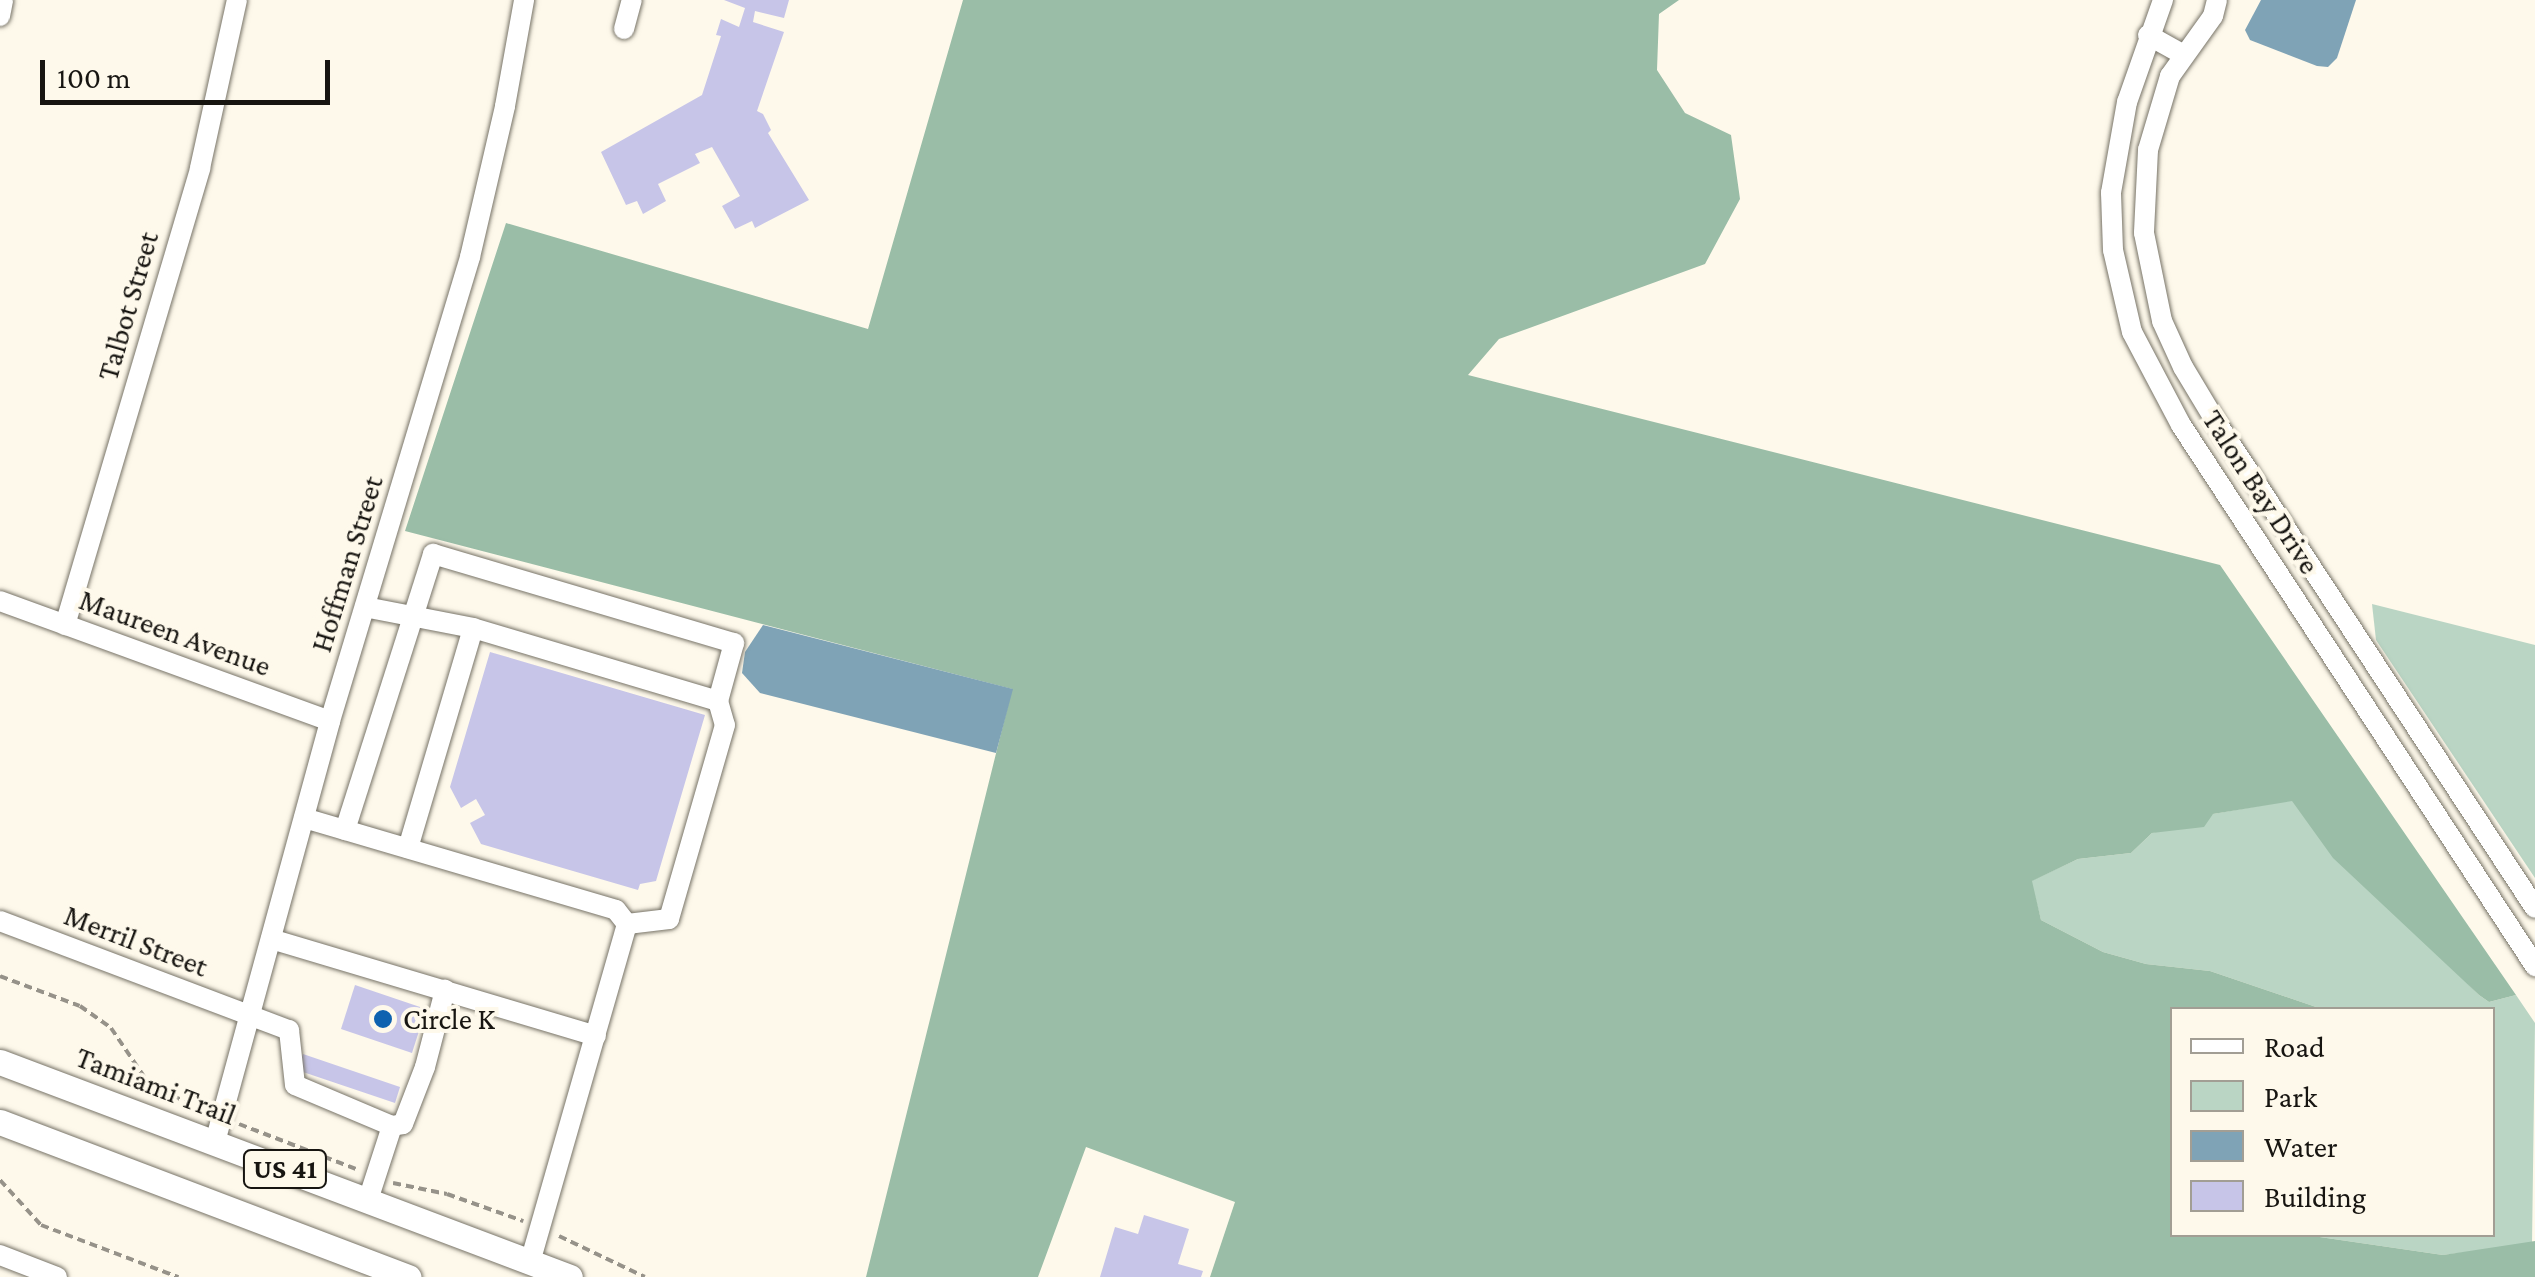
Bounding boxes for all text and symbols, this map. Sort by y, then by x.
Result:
scale bar [45,40,335,102]
text: 100 m [57,61,131,94]
street label: Talbot Street [90,227,166,385]
street label: Talon Bay Drive [2195,403,2327,581]
street label: Hoffman Street [303,472,391,656]
street label: Maureen Avenue [74,582,276,684]
street label: Merril Street [59,897,213,985]
place label: Circle K [403,1001,495,1037]
legend [2170,1007,2495,1237]
marker: Circle K [372,1008,394,1030]
text: Road [2264,1030,2325,1063]
street label: Tamiami Trail [71,1039,241,1133]
text: Park [2264,1080,2317,1113]
text: Water [2264,1130,2338,1163]
road number: US 41 [242,1146,328,1192]
text: Building [2264,1180,2366,1213]

